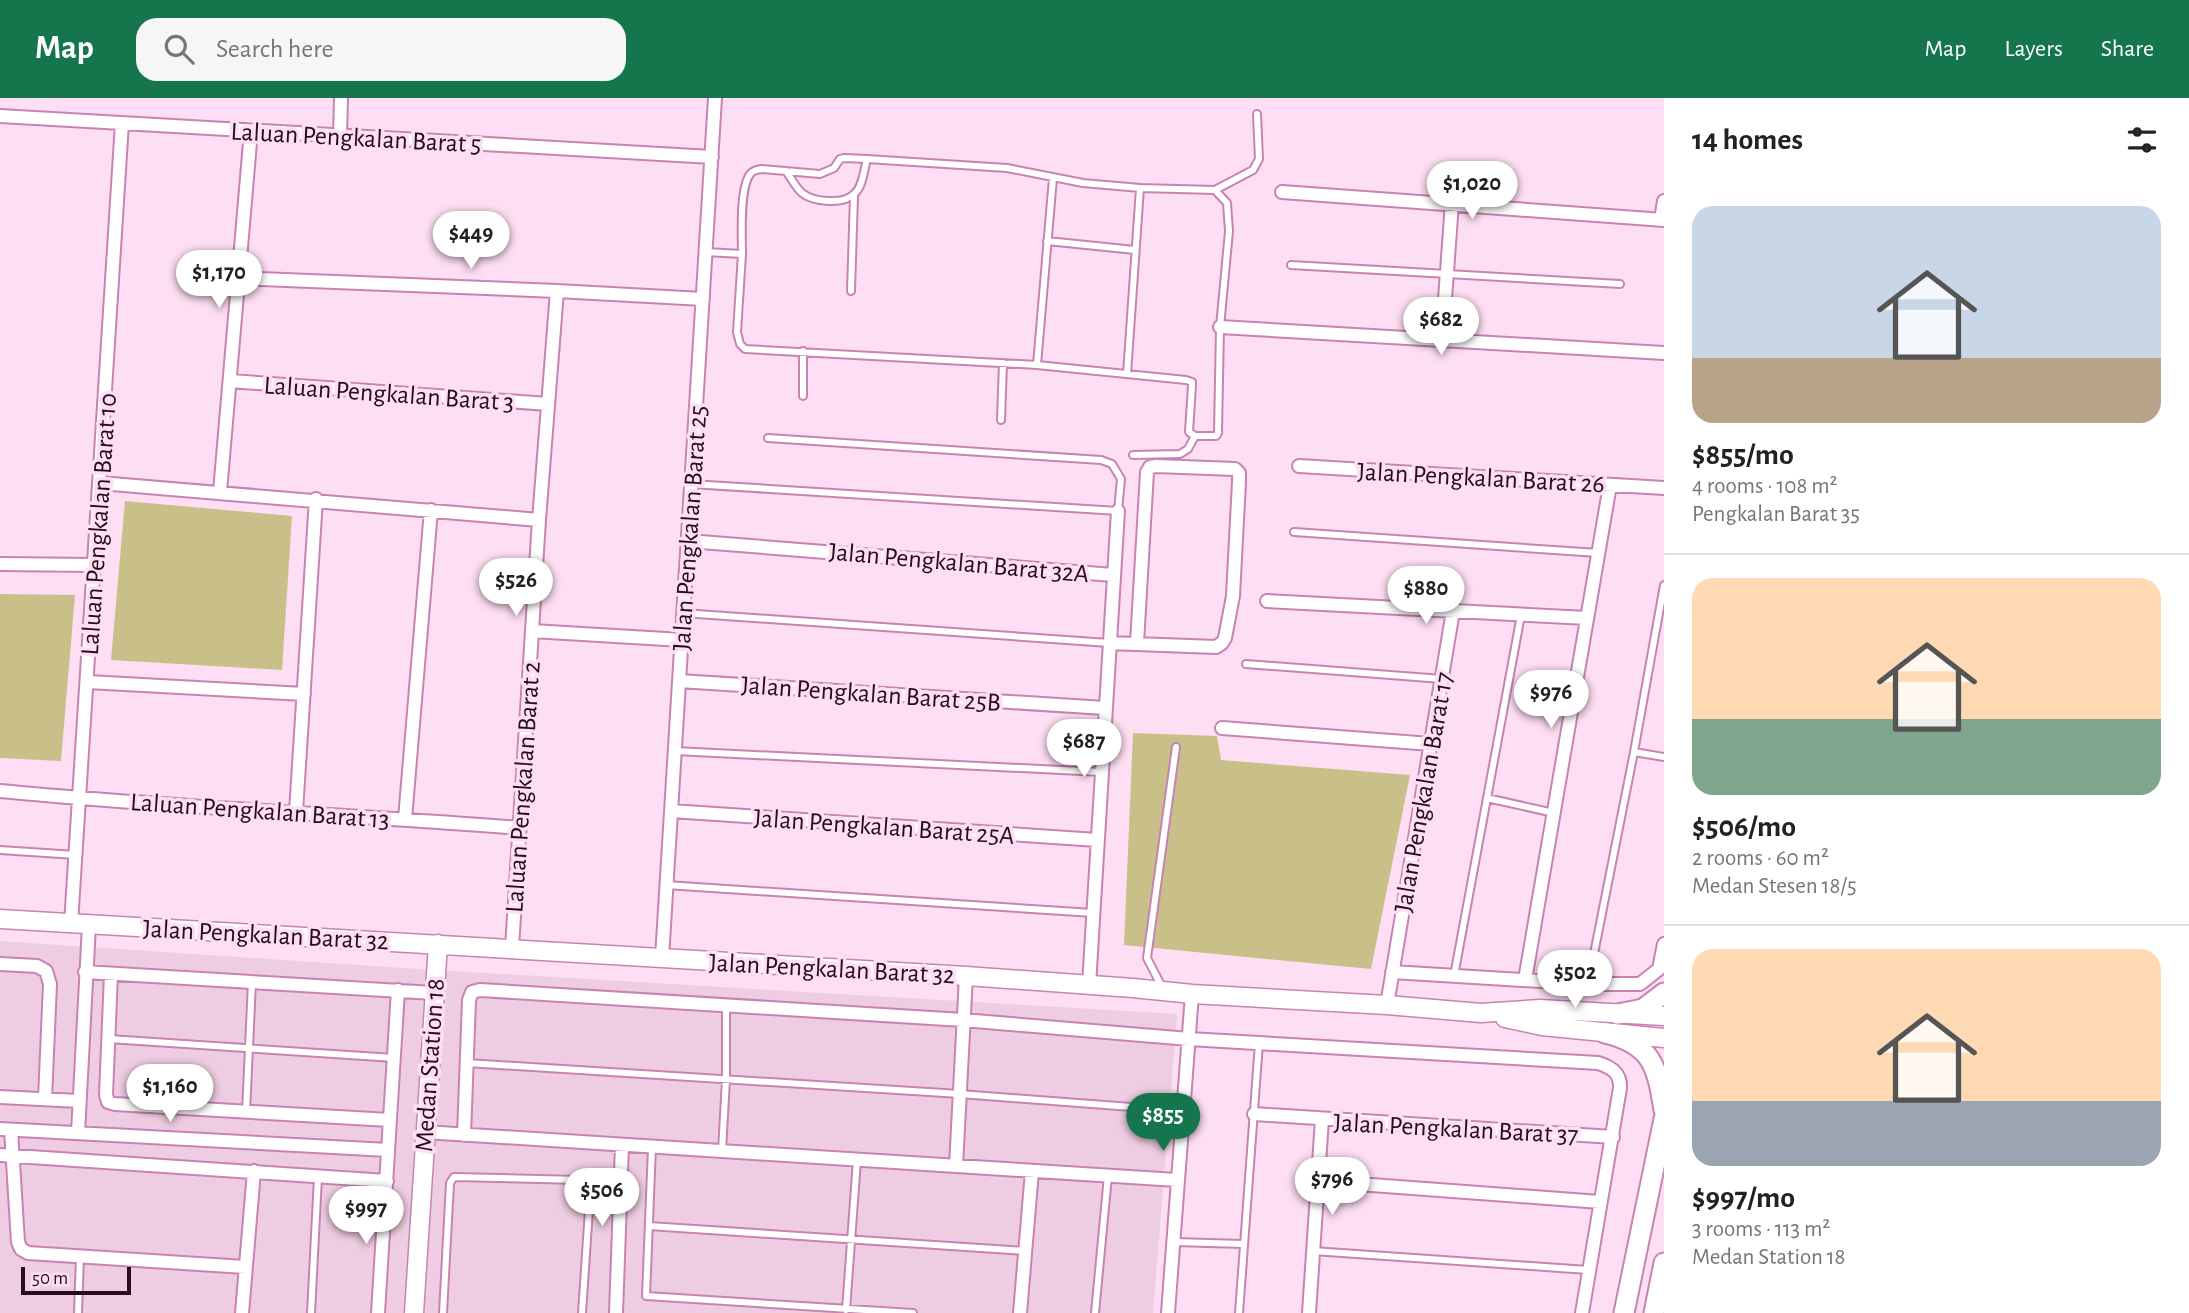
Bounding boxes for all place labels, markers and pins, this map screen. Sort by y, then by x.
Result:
pin: $1,020 [1415,162,1529,221]
pin: $449 [430,212,512,271]
pin: $1,170 [162,250,276,310]
pin: $682 [1400,298,1482,357]
pin: $526 [475,559,557,618]
pin: $880 [1385,566,1467,626]
pin: $976 [1510,670,1592,730]
pin: $687 [1043,720,1125,779]
pin: $502 [1534,950,1616,1010]
pin: $1,160 [113,1065,227,1124]
pin: $855 [1122,1094,1204,1153]
pin: $796 [1291,1158,1373,1217]
pin: $506 [561,1168,643,1228]
pin: $997 [325,1186,407,1246]

